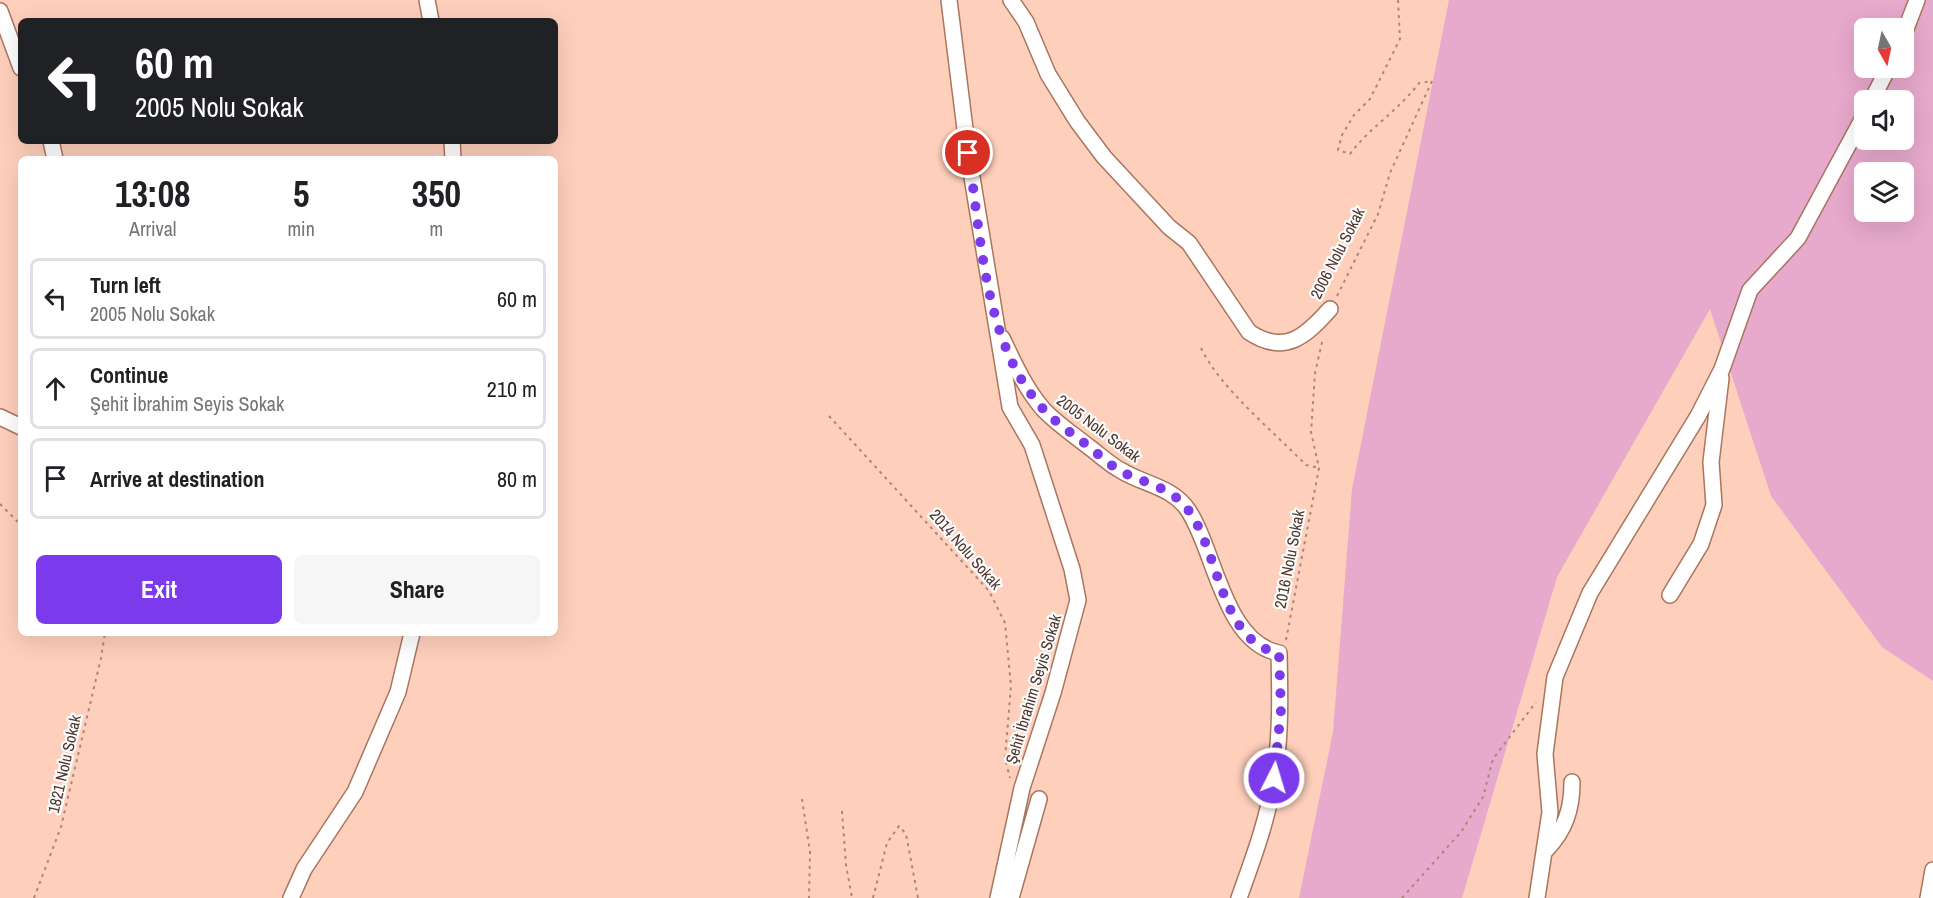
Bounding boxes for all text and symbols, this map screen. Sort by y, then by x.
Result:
north arrow [1854,18,1914,78]
map controls [1854,18,1914,222]
text: 60 m [135,35,214,91]
icon: left [36,42,114,120]
text: 2005 Nolu Sokak [135,89,304,125]
button: sound [1854,90,1914,150]
pin [942,127,993,178]
icon: arrive [951,136,984,169]
button: layers [1854,162,1914,222]
text: 13:08 [115,170,190,218]
text: 5 [293,170,309,218]
text: 350 [412,170,461,218]
street label: 2006 Nolu Sokak [1305,203,1370,303]
text: Arrival [129,215,176,242]
text: min [287,215,315,242]
text: m [430,215,443,242]
text: Turn left [90,270,161,300]
icon: left [39,282,72,315]
text: 60 m [497,284,537,314]
text: 2005 Nolu Sokak [90,300,215,327]
text: Continue [90,360,168,390]
icon: ahead [39,372,72,405]
text: 210 m [487,374,537,404]
street label: 2005 Nolu Sokak [1052,389,1146,467]
text: Şehit İbrahim Seyis Sokak [90,390,284,417]
icon: arrive [39,462,72,495]
text: Arrive at destination [90,464,264,494]
text: 80 m [497,464,537,494]
street label: 2014 Nolu Sokak [925,504,1007,594]
street label: 2016 Nolu Sokak [1269,507,1309,610]
button: Exit [36,555,282,624]
button: Share [294,555,540,624]
street label: Şehit İbrahim Seyis Sokak [1000,611,1066,767]
street label: 1821 Nolu Sokak [42,712,86,815]
position arrow [1242,746,1306,810]

